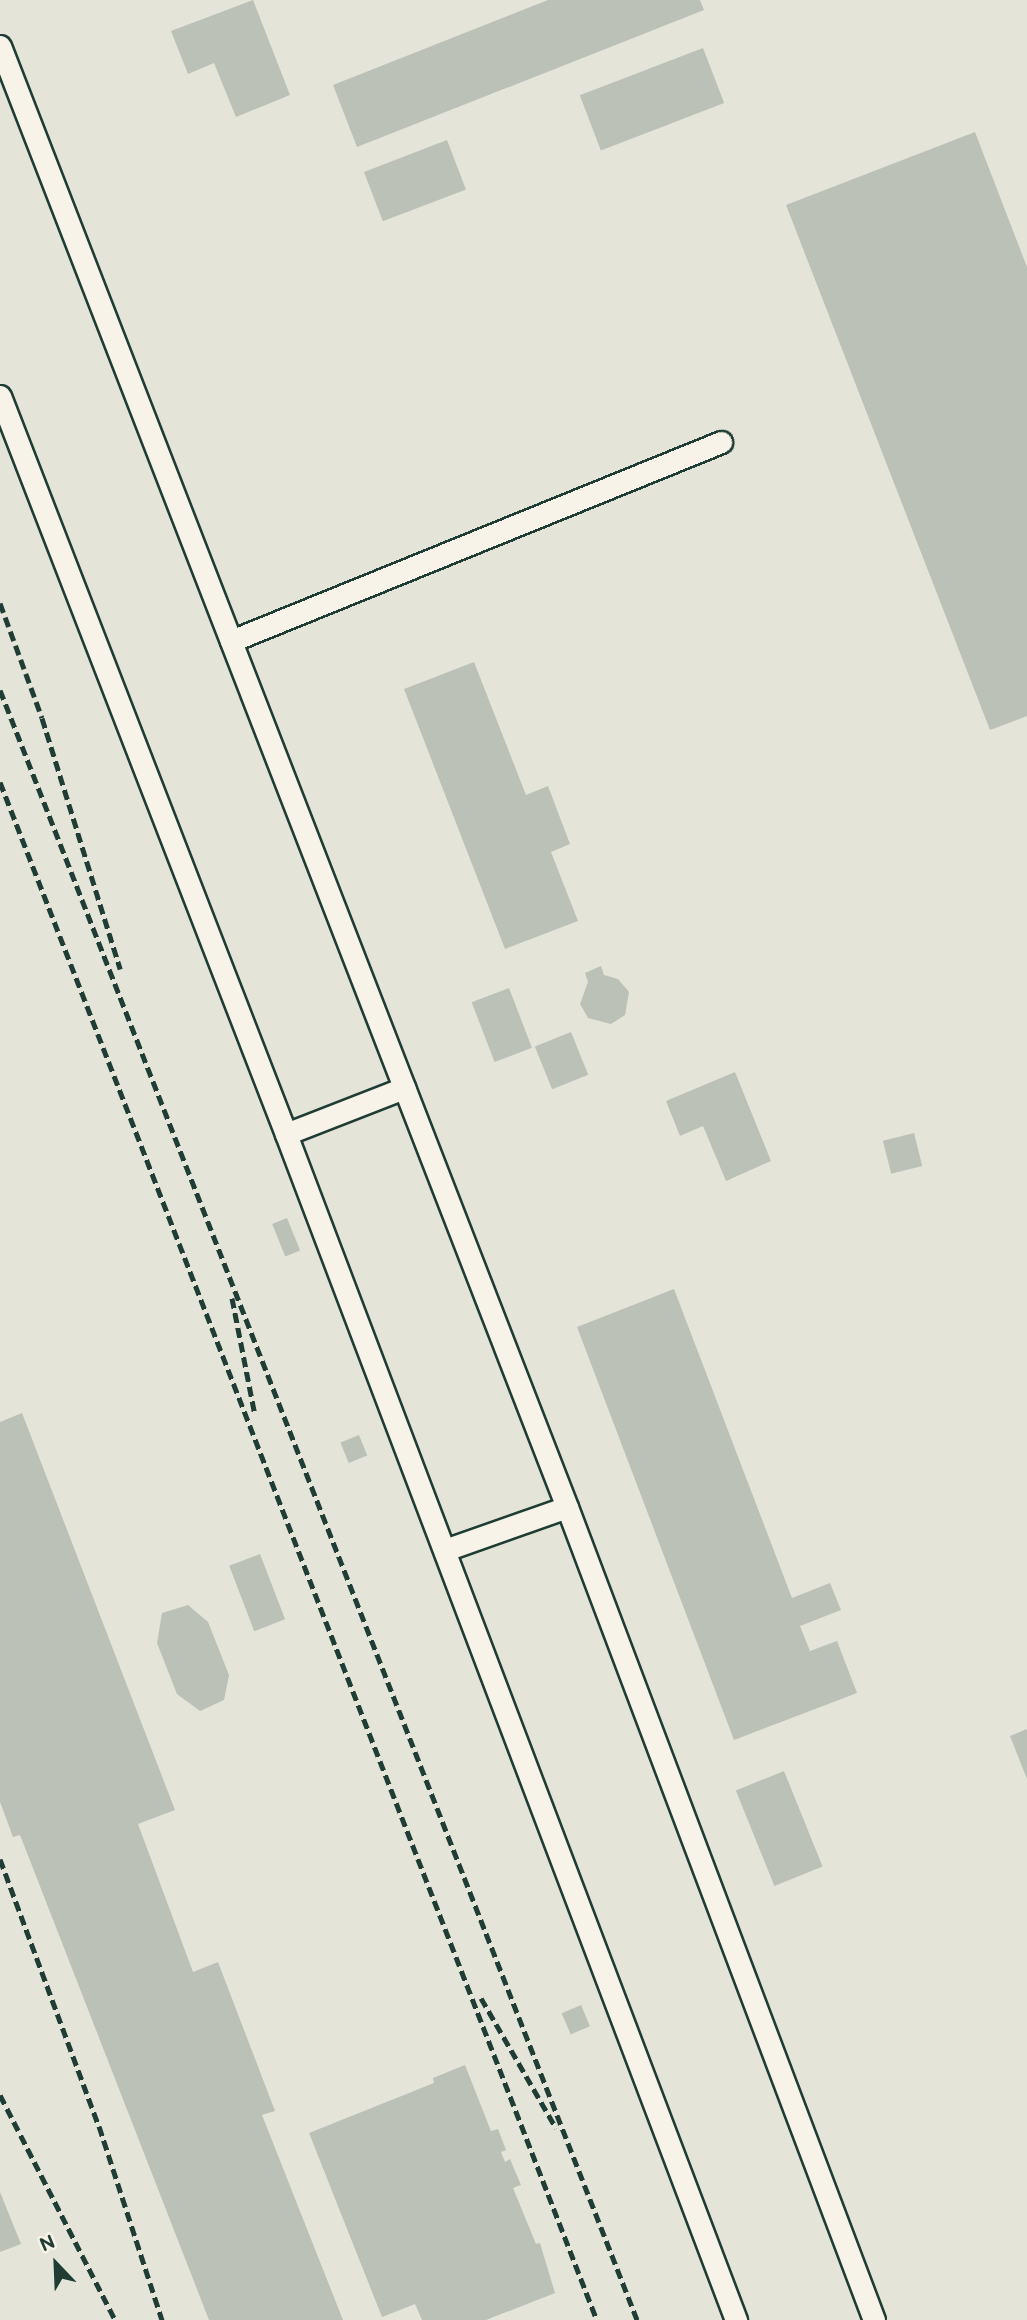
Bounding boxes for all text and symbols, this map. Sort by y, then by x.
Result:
north arrow [21,2229,91,2299]
text: N [37,2231,59,2258]

